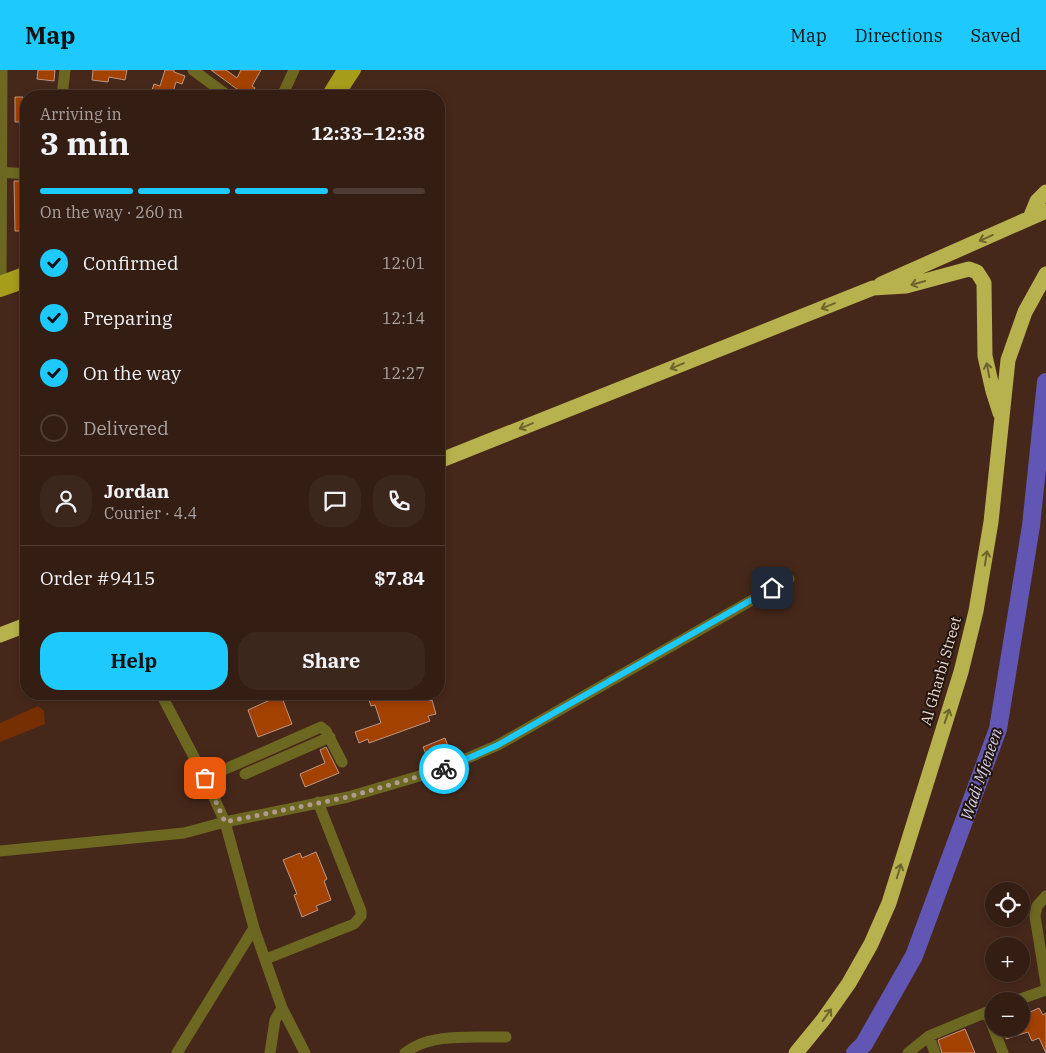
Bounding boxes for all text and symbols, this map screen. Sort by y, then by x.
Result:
text: Map [25,19,75,51]
text: Map [790,24,827,47]
text: Directions [855,24,943,47]
text: Saved [971,24,1021,47]
text: Arriving in [40,104,122,124]
text: 12:33–12:38 [311,121,425,145]
text: 3 min [40,122,130,164]
text: On the way · 260 m [40,202,183,222]
one-way arrow [979,233,994,243]
icon: check [40,249,68,277]
text: Confirmed [83,251,178,275]
text: 12:01 [382,253,425,273]
one-way arrow [910,279,926,288]
one-way arrow [821,302,836,311]
icon: check [40,304,68,332]
text: Preparing [83,306,172,330]
text: 12:14 [382,308,425,328]
icon: check [40,359,68,387]
text: On the way [83,361,181,385]
one-way arrow [670,362,685,372]
one-way arrow [982,362,992,378]
text: 12:27 [382,363,425,383]
text: Delivered [83,416,169,440]
one-way arrow [519,422,534,432]
button: person [40,475,92,527]
button: chat [309,475,361,527]
button: phone [373,475,425,527]
text: Jordan [104,479,169,503]
text: Courier · 4.4 [104,503,197,523]
one-way arrow [981,550,991,566]
text: Order #9415 [40,566,155,590]
text: $7.84 [374,566,425,590]
pin [751,567,793,609]
icon: home [758,574,786,602]
street label: Al Gharbi Street [916,614,965,728]
button: Help [40,632,228,690]
button: Share [238,632,425,690]
one-way arrow [943,708,952,724]
water label: Wadi Mjeneen [956,725,1006,823]
courier [419,744,469,794]
icon: bike [430,755,458,783]
pin [184,757,226,799]
icon: bag [191,764,219,792]
one-way arrow [895,863,905,879]
map controls [985,882,1030,1037]
button: locate [985,882,1030,927]
button: + [985,937,1030,982]
button: − [985,992,1030,1037]
one-way arrow [822,1008,832,1022]

